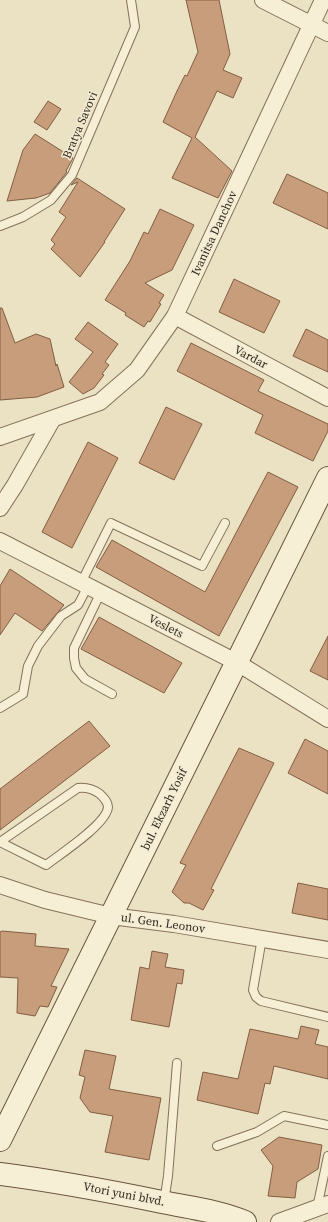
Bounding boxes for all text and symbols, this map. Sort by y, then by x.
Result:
street label: Bratya Savovi [59,89,101,161]
street label: Ivanitsa Danchov [187,188,241,278]
street label: Vardar [231,341,271,373]
street label: Veslets [146,610,186,642]
street label: bul. Ekzarh Yosif [137,764,192,853]
street label: ul. Gen. Leonov [120,909,206,937]
street label: Vtori yuni blvd. [82,1178,166,1210]

